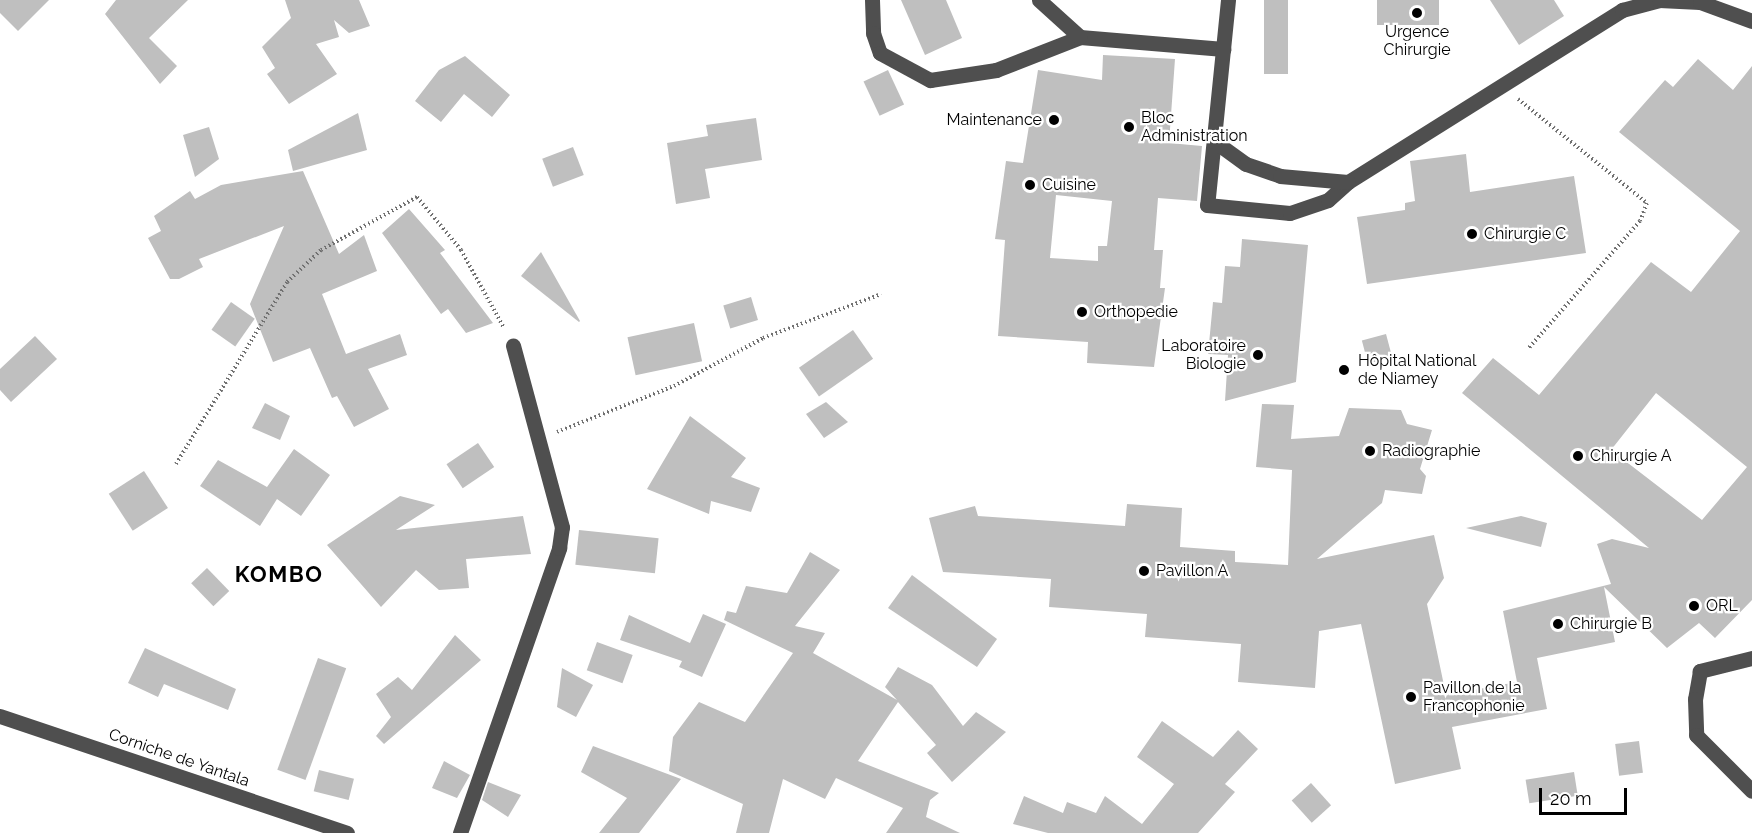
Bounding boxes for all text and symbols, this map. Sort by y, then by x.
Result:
marker: Urgence Chirurgie [1410,6,1424,20]
place label: Urgence Chirurgie [1383,22,1451,60]
place label: Bloc Administration [1141,108,1248,146]
place label: Maintenance [947,110,1042,130]
marker: Maintenance [1047,113,1061,127]
marker: Bloc Administration [1122,120,1136,134]
place label: Cuisine [1042,175,1096,195]
marker: Cuisine [1023,178,1037,192]
place label: Chirurgie C [1484,224,1566,244]
marker: Chirurgie C [1465,227,1479,241]
place label: Orthopedie [1094,302,1178,322]
marker: Orthopedie [1075,305,1089,319]
place label: Laboratoire Biologie [1161,336,1246,374]
marker: Laboratoire Biologie [1251,348,1265,362]
place label: Hôpital National de Niamey [1358,351,1477,389]
marker: Hôpital National de Niamey [1335,361,1353,379]
place label: Radiographie [1382,441,1480,461]
marker: Radiographie [1363,444,1377,458]
place label: Chirurgie A [1590,446,1672,466]
marker: Chirurgie A [1571,449,1585,463]
place label: Pavillon A [1156,561,1229,581]
district label: KOMBO [235,562,323,588]
marker: Pavillon A [1137,564,1151,578]
place label: ORL [1706,596,1738,616]
marker: ORL [1687,599,1701,613]
place label: Chirurgie B [1570,614,1652,634]
marker: Chirurgie B [1551,617,1565,631]
place label: Pavillon de la Francophonie [1423,678,1525,716]
marker: Pavillon de la Francophonie [1404,690,1418,704]
street label: Corniche de Yantala [106,725,252,791]
scale bar [1542,776,1630,814]
text: 20 m [1550,788,1592,809]

